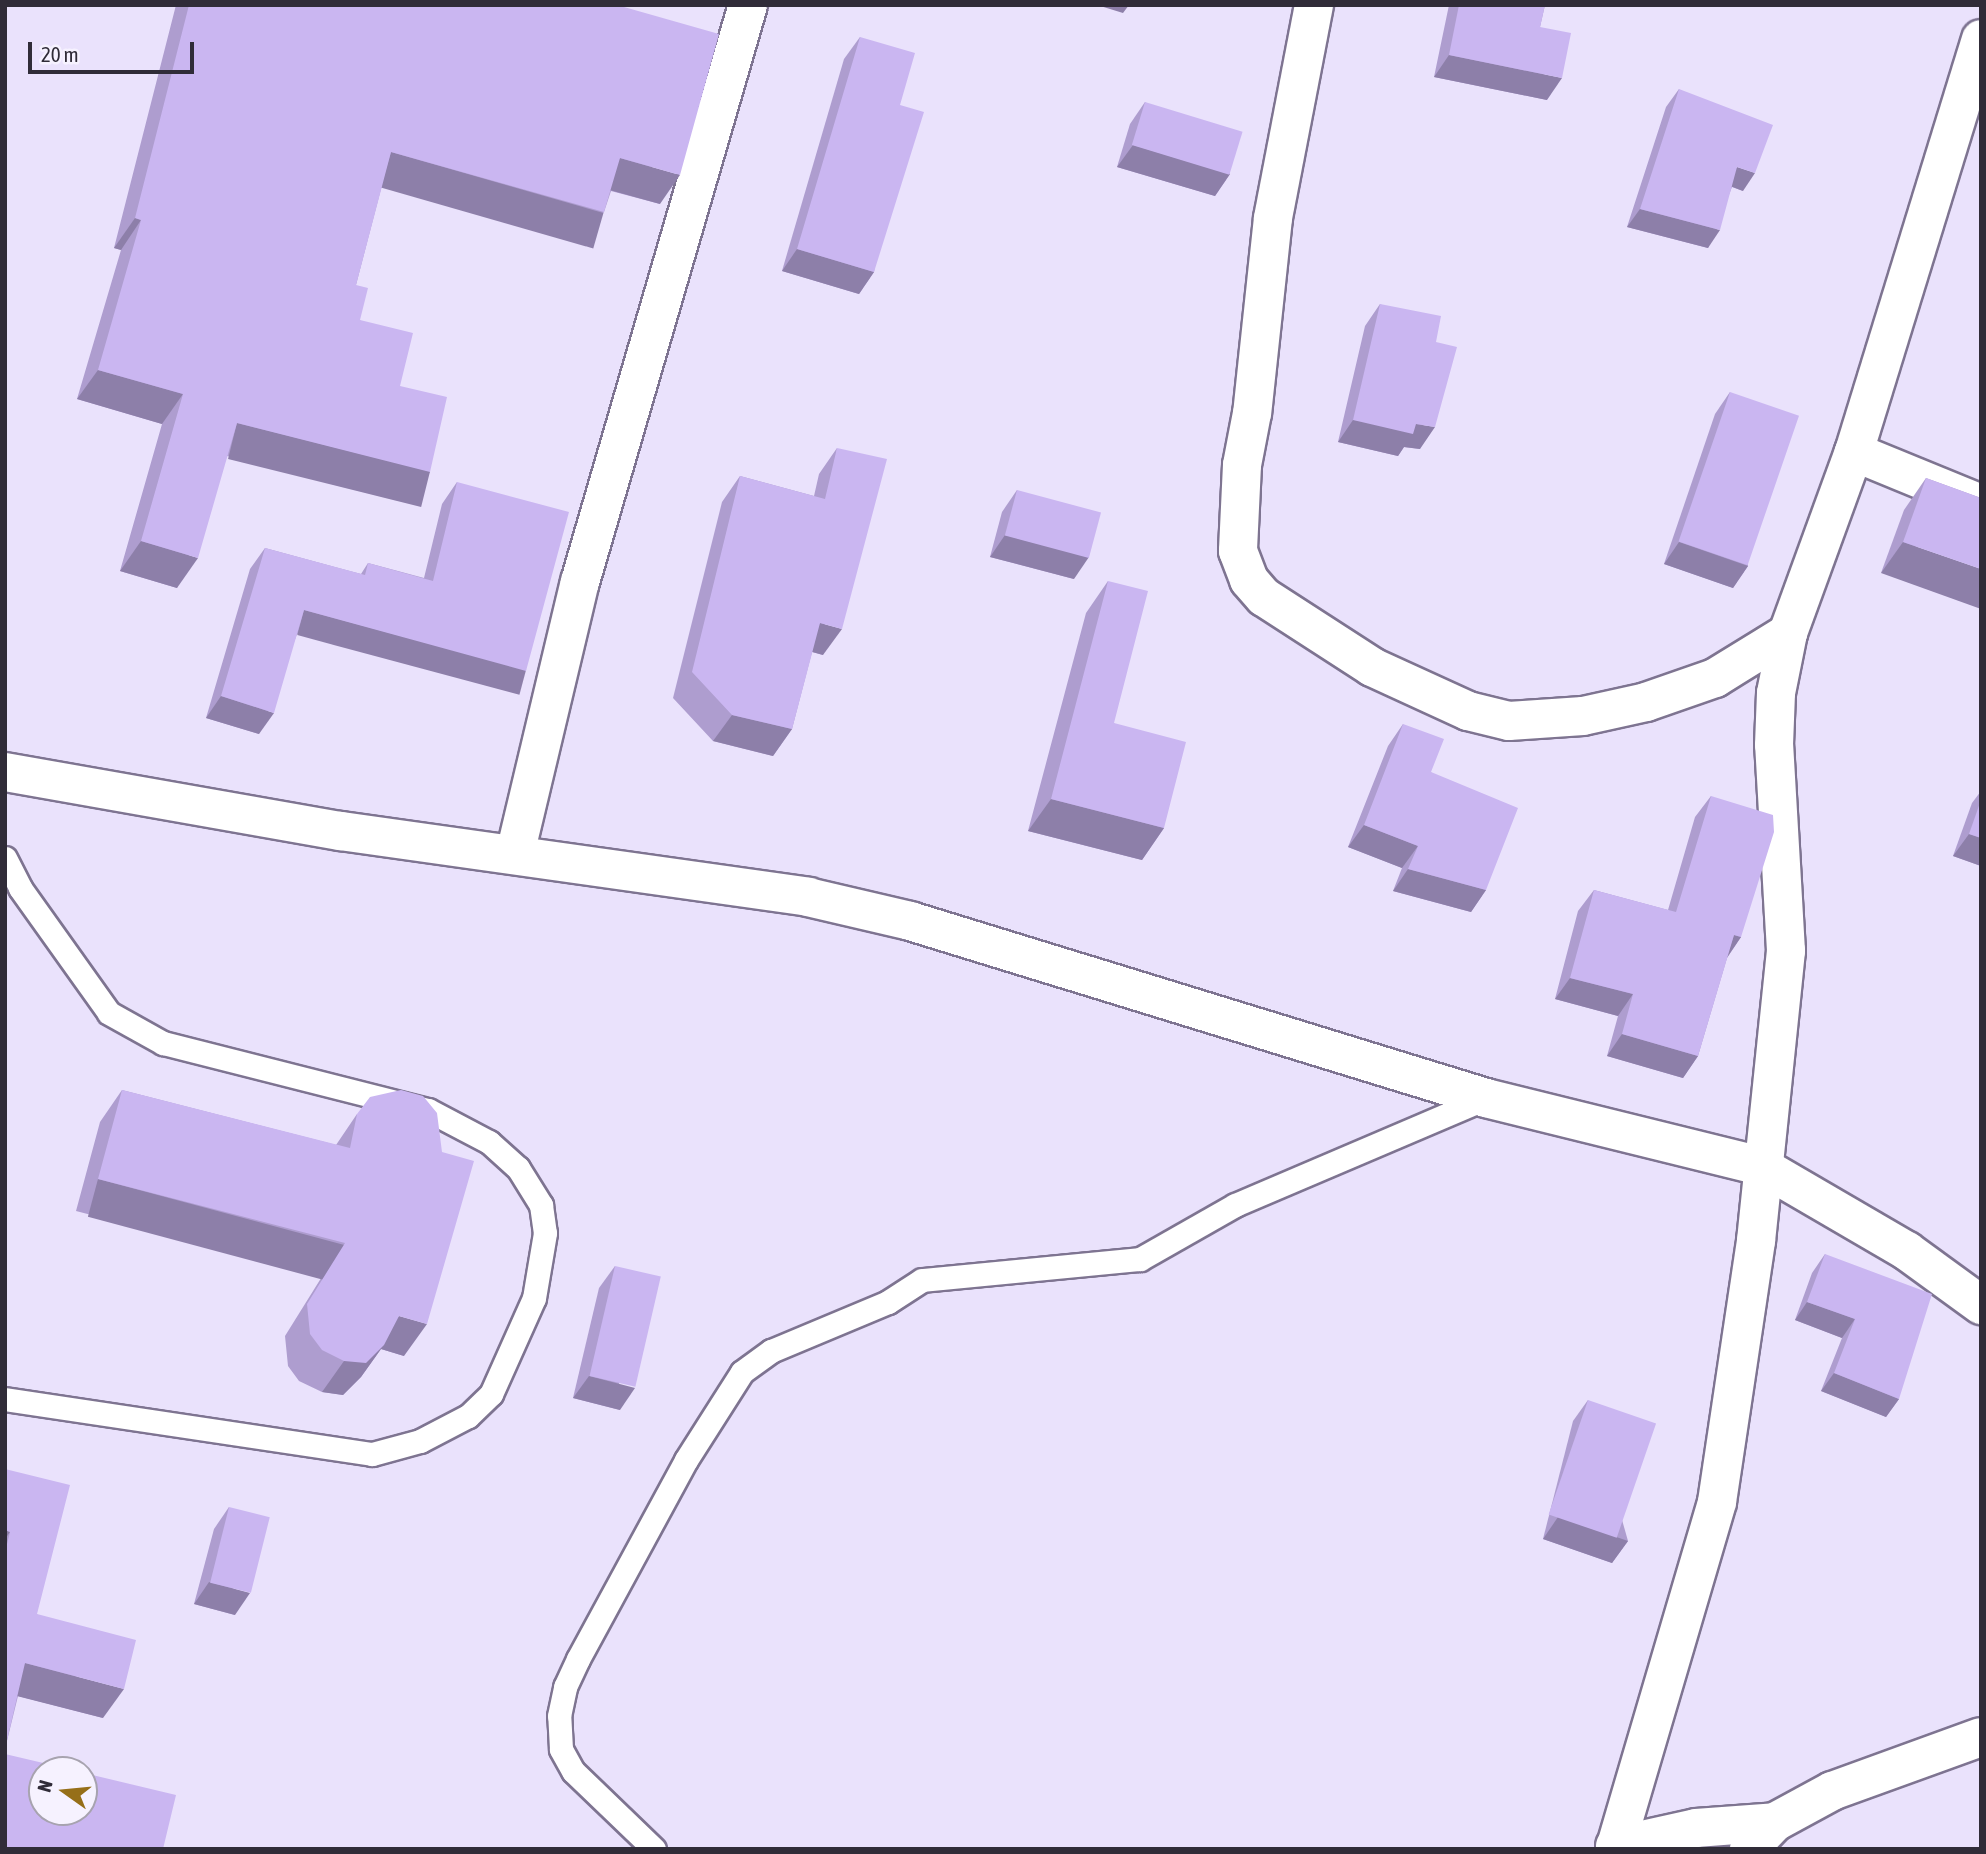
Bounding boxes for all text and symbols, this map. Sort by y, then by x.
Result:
scale bar [32,28,198,72]
text: 20 m [41,42,79,66]
north arrow [28,1756,98,1826]
text: N [33,1778,57,1794]

